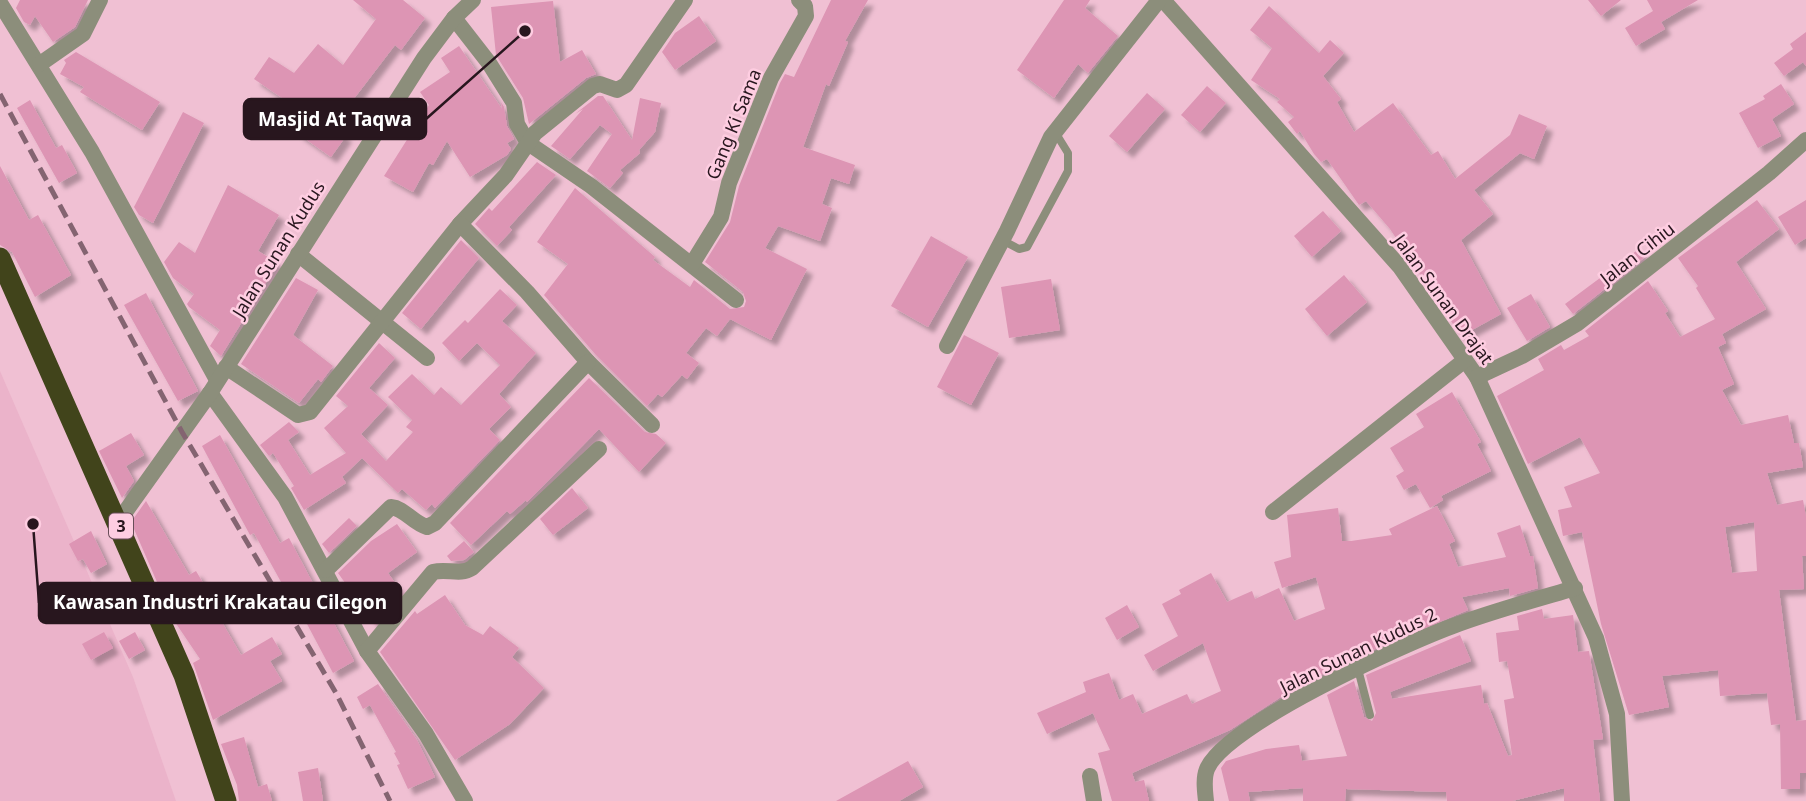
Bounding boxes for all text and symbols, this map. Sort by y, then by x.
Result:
street label: Gang Ki Sama [700,65,766,183]
callout: Masjid At Taqwa [244,99,426,139]
text: Masjid At Taqwa [258,106,412,132]
street label: Jalan Sunan Kudus [225,176,330,323]
street label: Jalan Cihiu [1593,216,1679,291]
street label: Jalan Sunan Drajat [1388,228,1500,369]
road number: 3 [109,513,133,538]
callout: Kawasan Industri Krakatau Cilegon [39,583,401,623]
text: Kawasan Industri Krakatau Cilegon [53,589,387,615]
street label: Jalan Sunan Kudus 2 [1274,602,1440,699]

